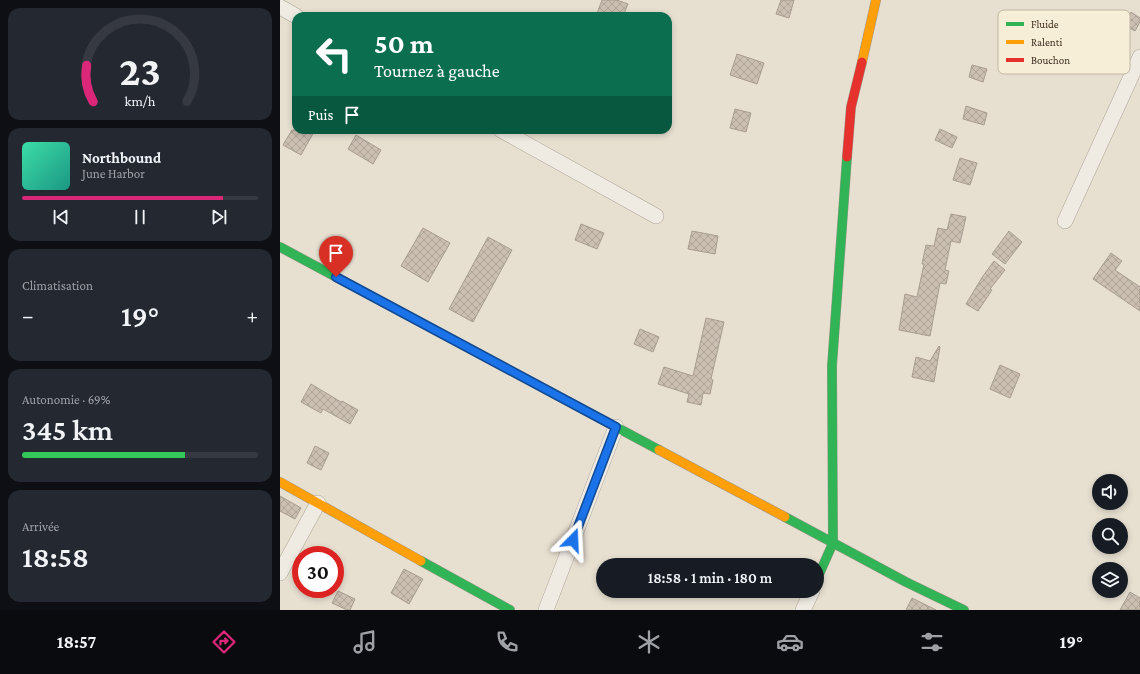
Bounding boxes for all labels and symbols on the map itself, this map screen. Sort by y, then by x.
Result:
legend [998,10,1130,74]
text: Fluide [1031,18,1059,30]
text: Ralenti [1031,36,1062,48]
text: Bouchon [1031,54,1070,66]
pin [319,236,353,277]
position arrow [552,519,594,561]
speed limit sign: 30 [292,546,344,598]

